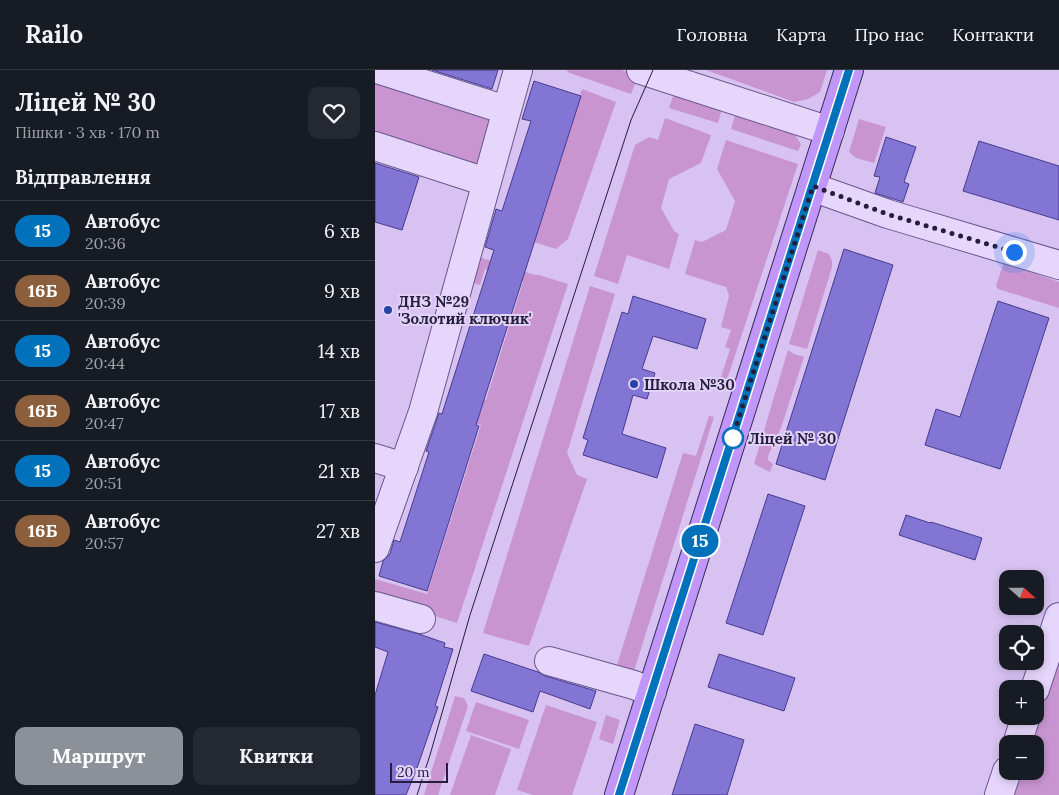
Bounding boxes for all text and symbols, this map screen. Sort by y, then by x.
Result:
text: Railo [25,19,83,50]
text: Головна [676,23,748,46]
text: Карта [776,23,826,46]
text: Про нас [854,23,924,46]
text: Контакти [952,23,1034,46]
text: Ліцей № 30 [15,87,156,118]
button: heart [308,87,360,139]
text: Пішки · 3 хв · 170 m [15,122,160,142]
text: Відправлення [15,165,151,189]
text: Автобус [85,209,160,233]
text: 15 [34,219,51,242]
text: 6 хв [324,219,360,243]
text: 20:36 [85,233,126,253]
your location [1002,240,1027,265]
text: Автобус [85,269,160,293]
text: 16Б [28,279,57,302]
text: 9 хв [324,279,360,303]
place label: ДНЗ №29 'Золотий ключик' [398,292,532,328]
text: 20:39 [85,293,126,313]
marker: ДНЗ №29 'Золотий ключик' [382,304,394,316]
text: Автобус [85,329,160,353]
text: 15 [34,339,51,362]
text: 14 хв [318,339,360,363]
text: 20:44 [85,353,125,373]
place label: Школа №30 [644,375,735,394]
marker: Школа №30 [628,378,640,390]
text: Автобус [85,389,160,413]
text: 16Б [28,399,57,422]
text: 17 хв [319,399,360,423]
text: 20:47 [85,413,124,433]
marker: Ліцей № 30 [722,427,744,449]
place label: Ліцей № 30 [748,429,836,448]
text: Автобус [85,449,160,473]
text: 15 [34,459,51,482]
text: 21 хв [318,459,360,483]
text: 20:51 [85,473,122,493]
text: Автобус [85,509,160,533]
text: 16Б [28,519,57,542]
text: 27 хв [316,519,360,543]
line badge: 15 [677,525,723,557]
text: 15 [691,529,709,552]
text: 20:57 [85,533,124,553]
north arrow [999,570,1044,615]
map controls [999,570,1044,780]
button: locate [999,625,1044,670]
button: + [999,680,1044,725]
button: Маршрут [15,727,183,785]
button: Квитки [193,727,360,785]
button: − [999,735,1044,780]
scale bar [390,760,447,783]
text: 20 m [397,763,429,781]

